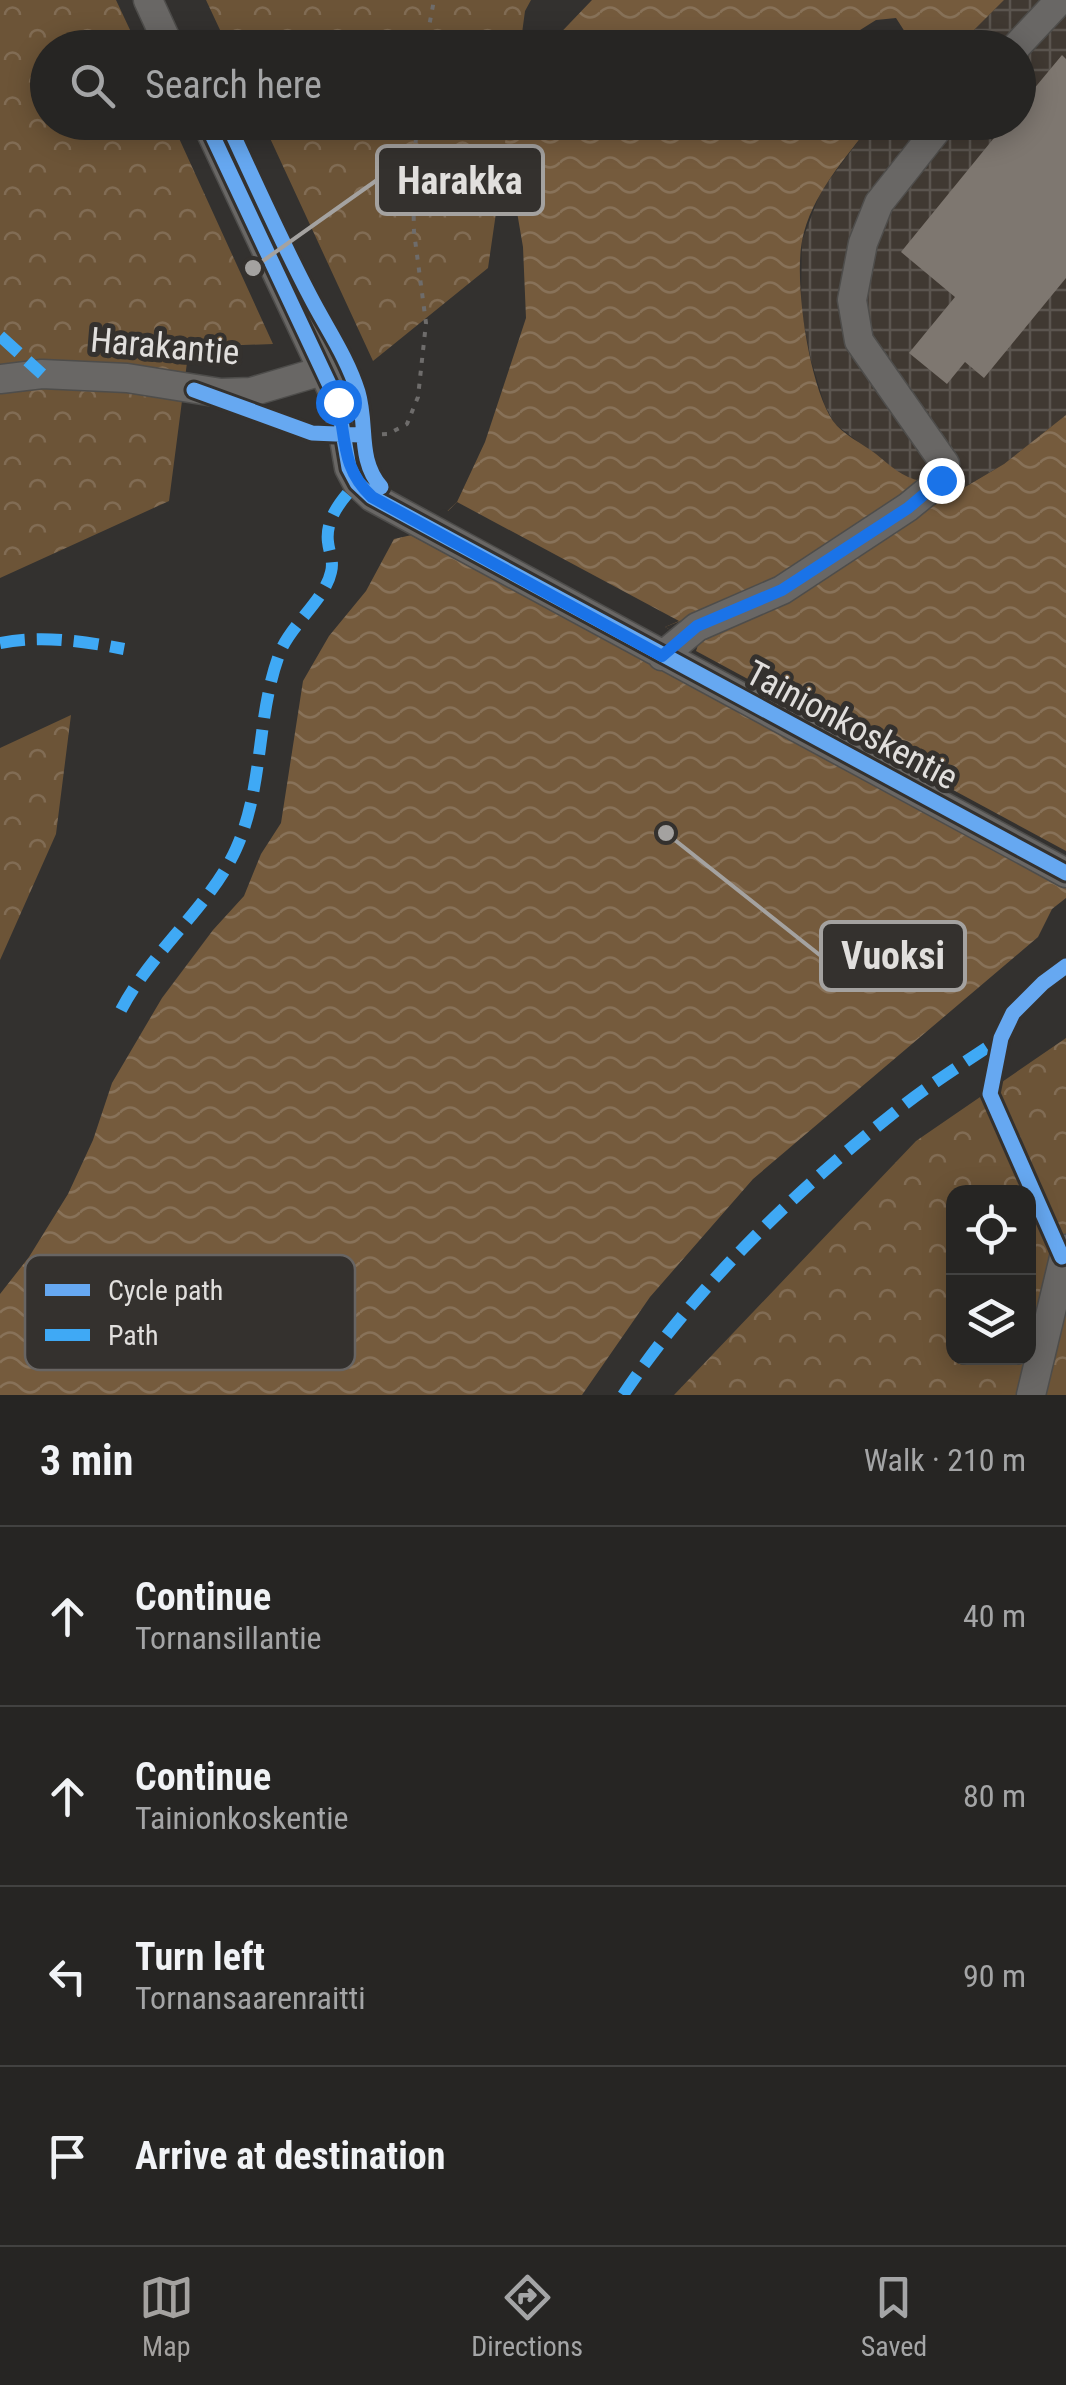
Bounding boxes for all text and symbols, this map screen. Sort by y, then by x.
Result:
search box [30,30,1036,140]
icon: search [65,58,120,113]
text: Search here [145,63,322,107]
callout: Harakka [377,146,543,214]
text: Harakka [397,159,523,203]
street label: Harakantie [89,320,241,373]
route start [316,380,362,426]
route end [919,458,965,504]
street label: Tainionkoskentie [739,653,964,798]
callout: Vuoksi [821,922,965,990]
text: Vuoksi [841,934,945,978]
map controls [946,1185,1036,1365]
button: locate [946,1185,1036,1275]
legend [25,1255,355,1370]
text: Cycle path [108,1274,223,1307]
button: layers [946,1275,1036,1365]
text: Path [108,1319,159,1352]
text: 3 min [40,1436,133,1485]
text: Walk · 210 m [864,1441,1026,1479]
text: Continue [135,1575,271,1619]
icon: ahead [40,1589,95,1644]
text: 40 m [963,1597,1026,1635]
text: Tornansillantie [135,1619,322,1657]
text: Continue [135,1755,271,1799]
icon: ahead [40,1769,95,1824]
text: 80 m [963,1777,1026,1815]
text: Tainionkoskentie [135,1799,348,1837]
text: Turn left [135,1935,265,1979]
icon: left [40,1949,95,2004]
text: 90 m [963,1957,1026,1995]
text: Tornansaarenraitti [135,1979,366,2017]
icon: arrive [40,2129,95,2184]
text: Arrive at destination [135,2134,445,2178]
tab: Map [139,2270,194,2363]
tab: Directions [471,2270,583,2363]
tab: Saved [861,2270,927,2363]

